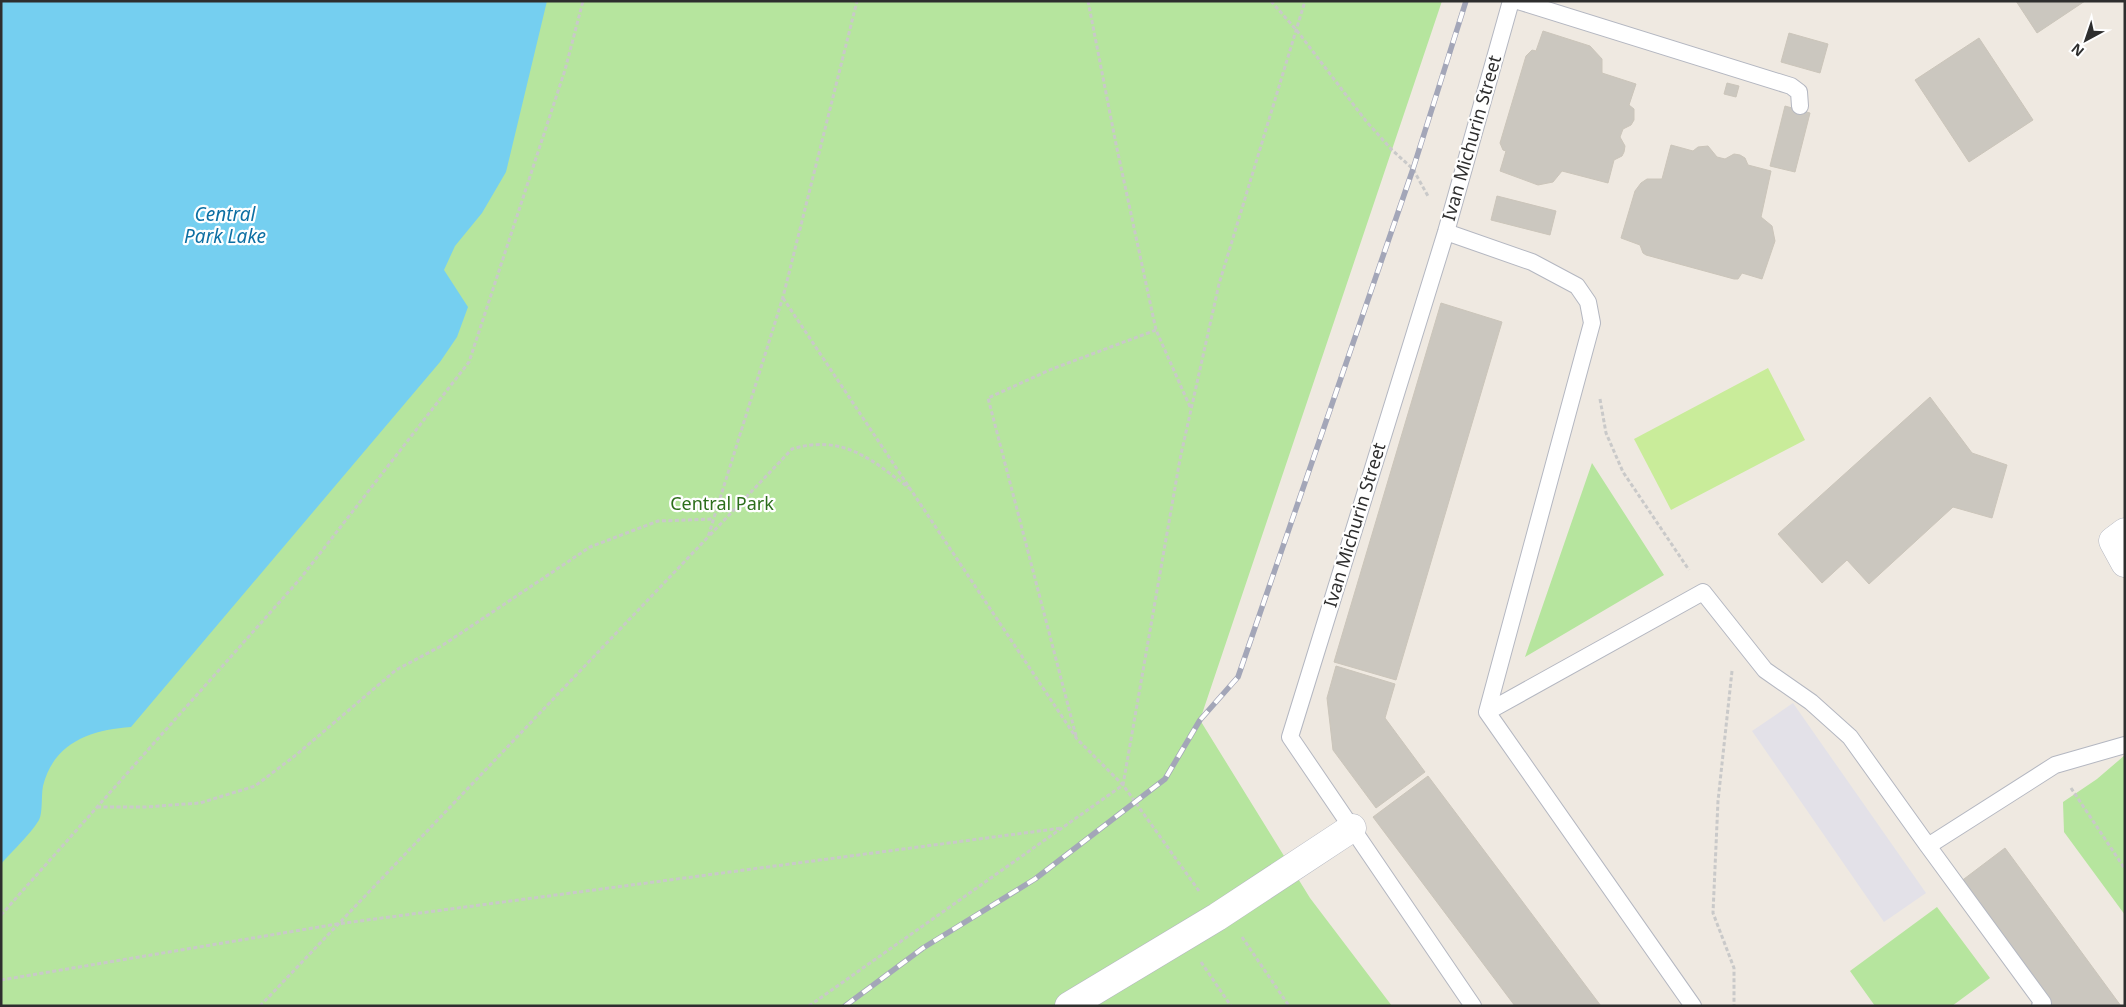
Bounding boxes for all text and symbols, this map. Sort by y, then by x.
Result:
north arrow [2061,15,2111,65]
text: N [2067,39,2088,61]
street label: Ivan Michurin Street [1436,52,1506,223]
water label: Central Park Lake [184,201,266,249]
street label: Ivan Michurin Street [1318,439,1391,610]
park label: Central Park [670,491,774,515]

